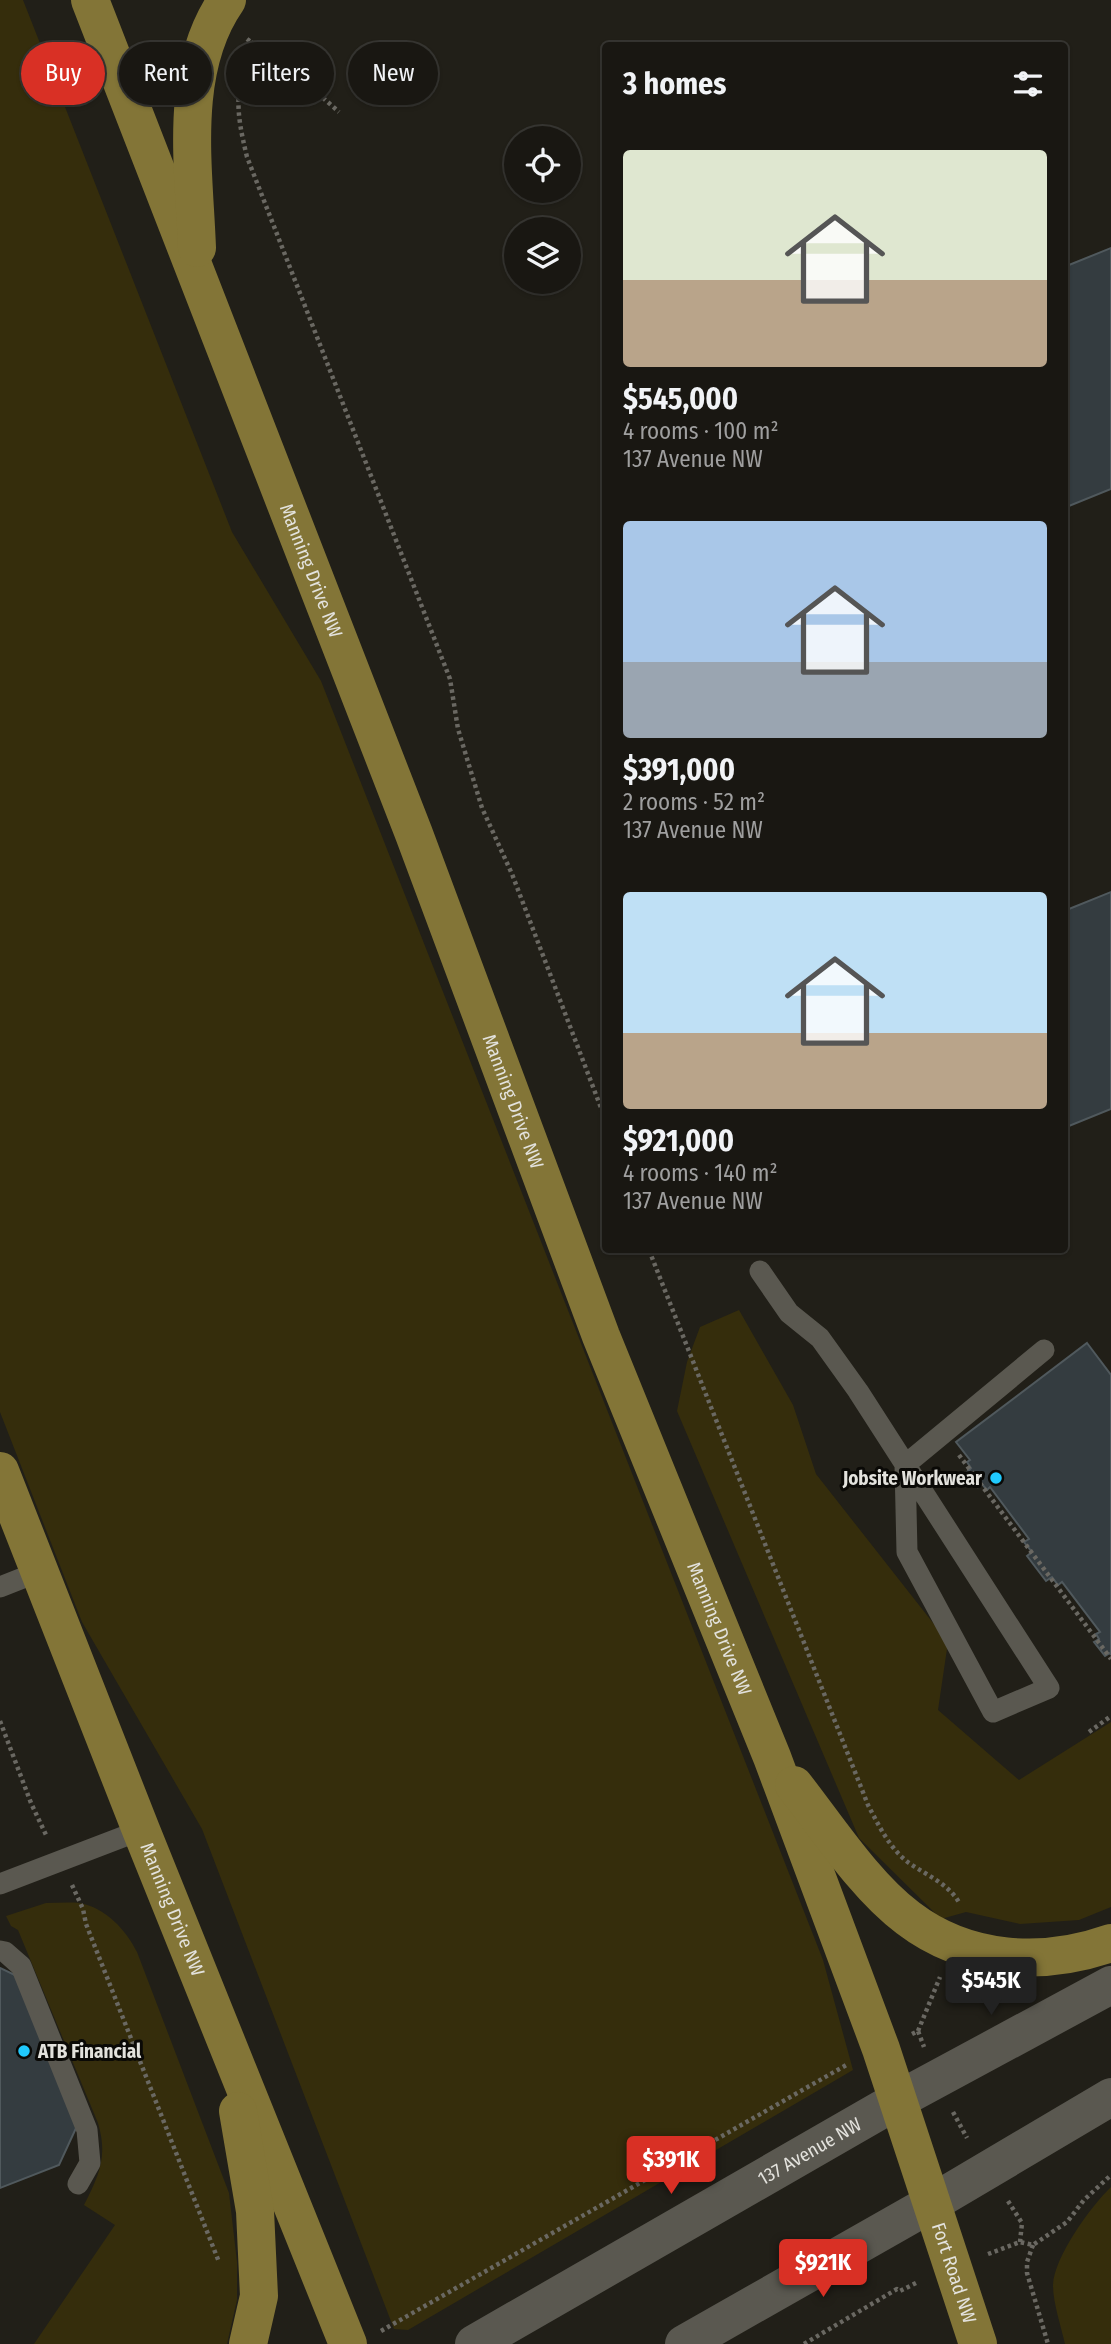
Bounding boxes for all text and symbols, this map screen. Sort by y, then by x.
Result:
chip: Buy [21,42,105,105]
chip: Rent [119,42,212,105]
chip: Filters [226,42,334,105]
chip: New [348,42,438,105]
icon: filters [1009,65,1047,103]
text: 3 homes [623,66,726,102]
map controls [504,126,581,294]
button: locate [504,126,581,203]
icon: home [772,196,898,322]
button: layers [504,217,581,294]
text: $545,000 [623,381,738,417]
text: 4 rooms · 100 m² [623,417,779,445]
text: 137 Avenue NW [623,445,763,473]
street label: Manning Drive NW [275,500,348,641]
icon: home [772,567,898,693]
text: $391,000 [623,752,735,788]
text: 2 rooms · 52 m² [623,788,765,816]
text: 137 Avenue NW [623,816,763,844]
icon: home [772,938,898,1064]
street label: Manning Drive NW [478,1031,549,1172]
text: $921,000 [623,1123,734,1159]
text: 4 rooms · 140 m² [623,1159,778,1187]
text: 137 Avenue NW [623,1187,763,1215]
place label: Jobsite Workwear [842,1467,983,1490]
marker: Jobsite Workwear [988,1470,1004,1486]
street label: Manning Drive NW [682,1558,757,1698]
street label: Manning Drive NW [136,1839,210,1979]
pin: $545K [942,1958,1040,2017]
text: $545K [962,1966,1021,1994]
place label: ATB Financial [37,2040,142,2063]
marker: ATB Financial [16,2043,32,2059]
street label: 137 Avenue NW [754,2112,865,2190]
pin: $391K [622,2136,720,2196]
text: $391K [643,2145,699,2173]
street label: Fort Road NW [927,2219,982,2326]
pin: $921K [774,2240,872,2299]
text: $921K [795,2248,851,2276]

